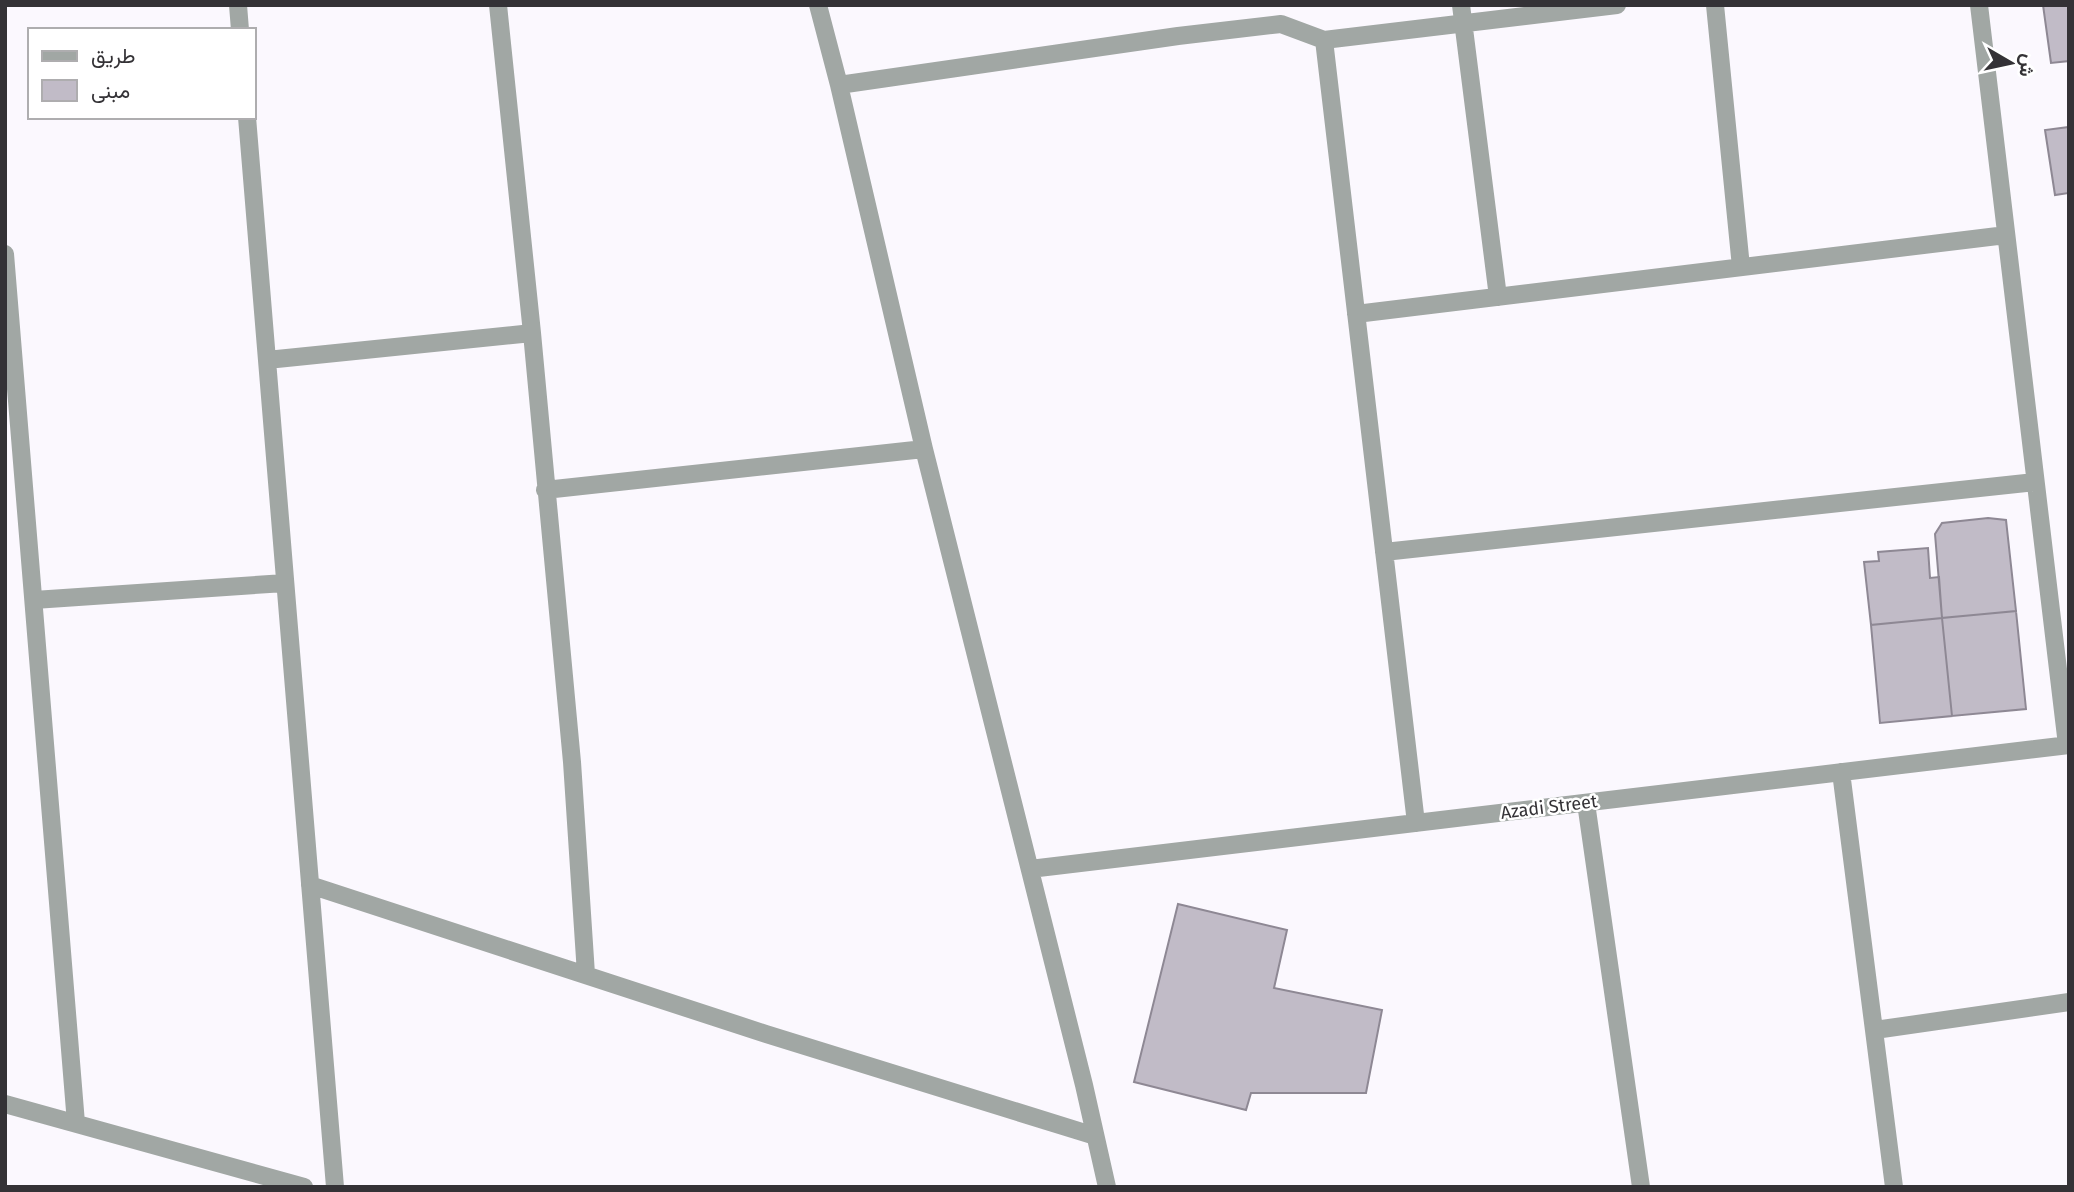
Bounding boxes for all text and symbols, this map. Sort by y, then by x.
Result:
legend [28,28,256,119]
north arrow [1976,28,2046,98]
text: طريق [91,43,136,69]
text: ش [2014,53,2040,79]
text: مبنى [91,78,130,104]
street label: Azadi Street [1499,790,1599,824]

